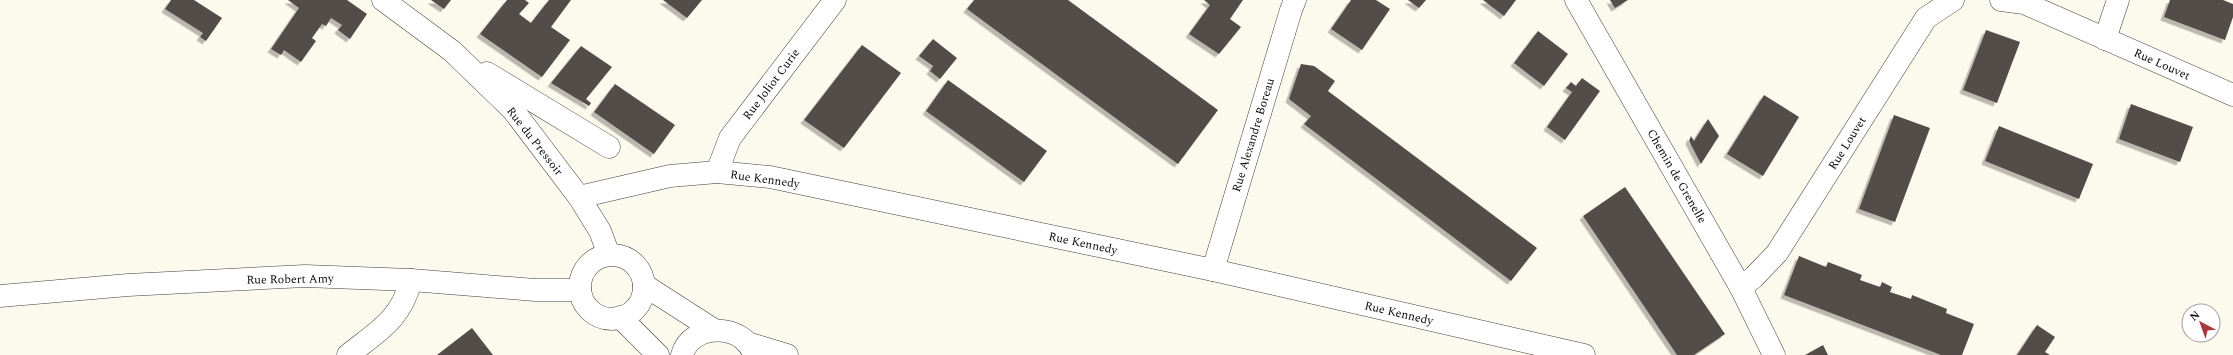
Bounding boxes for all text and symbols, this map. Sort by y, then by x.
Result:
street label: Rue Joliot Curie [738,44,805,124]
street label: Rue Louvet [2130,44,2193,85]
street label: Rue Alexandre Boreau [1227,76,1280,195]
street label: Rue du Pressoir [501,103,568,180]
street label: Rue Louvet [1823,113,1871,174]
street label: Chemin de Grenelle [1642,125,1712,227]
street label: Rue Kennedy [729,165,802,194]
street label: Rue Kennedy [1047,227,1120,260]
street label: Rue Robert Amy [246,269,335,290]
street label: Rue Kennedy [1363,296,1436,331]
north arrow [2181,303,2221,343]
text: N [2186,306,2204,325]

